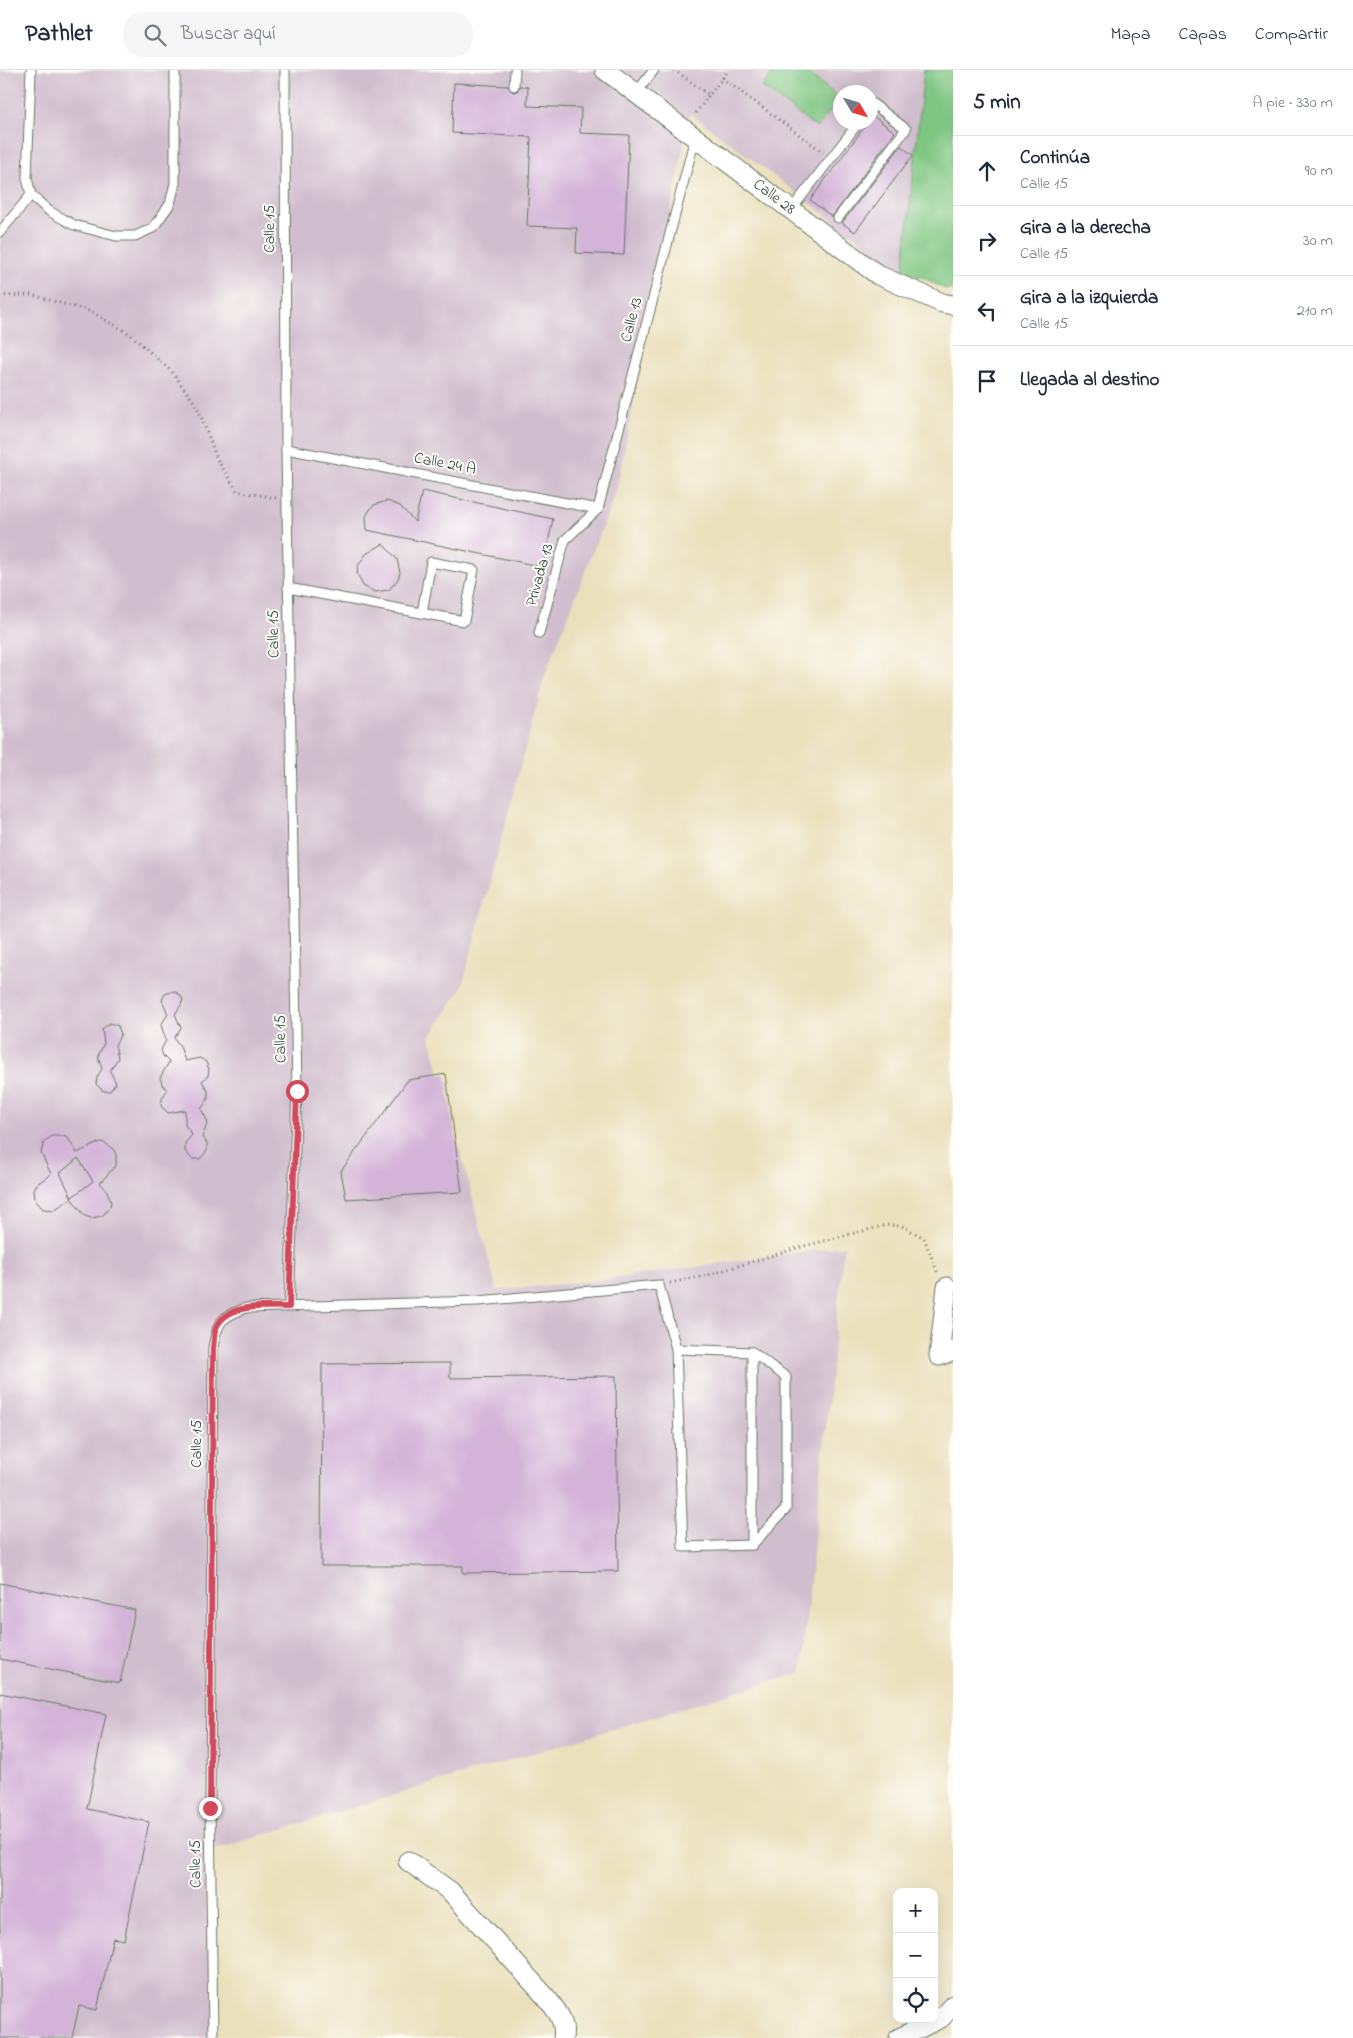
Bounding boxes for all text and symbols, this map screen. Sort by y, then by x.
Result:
search box [123,12,473,57]
text: Pathlet [25,17,93,52]
icon: search [141,21,169,49]
text: Buscar aquí [181,21,276,48]
text: Mapa [1110,22,1151,48]
text: Capas [1179,22,1227,48]
text: Compartir [1255,22,1328,48]
north arrow [833,85,878,130]
text: 5 min [973,88,1021,118]
text: A pie · 330 m [1252,91,1333,115]
text: Continúa [1020,145,1090,172]
icon: ahead [973,157,1001,185]
text: 90 m [1305,159,1333,183]
text: Calle 15 [1020,172,1068,196]
street label: Calle 28 [748,173,800,221]
street label: Calle 15 [258,205,282,253]
text: Gira a la derecha [1020,215,1151,242]
icon: right [973,227,1001,255]
text: 30 m [1303,229,1333,253]
text: Calle 15 [1020,242,1068,266]
text: Gira a la izquierda [1020,285,1158,312]
street label: Calle 13 [614,295,650,345]
icon: left [973,297,1001,325]
text: 210 m [1297,299,1333,323]
text: Calle 15 [1020,312,1068,336]
icon: arrive [973,367,1001,395]
text: Llegada al destino [1020,367,1159,394]
street label: Calle 24 A [412,446,478,482]
street label: Privada 13 [520,541,560,609]
street label: Calle 15 [262,610,286,658]
street label: Calle 15 [269,1015,293,1063]
route start [286,1080,309,1103]
street label: Calle 15 [185,1420,209,1468]
route end [199,1797,222,1820]
street label: Calle 15 [184,1840,208,1888]
map controls [893,1888,938,2023]
button: + [893,1888,938,1933]
button: − [893,1933,938,1978]
button: locate [893,1978,938,2023]

